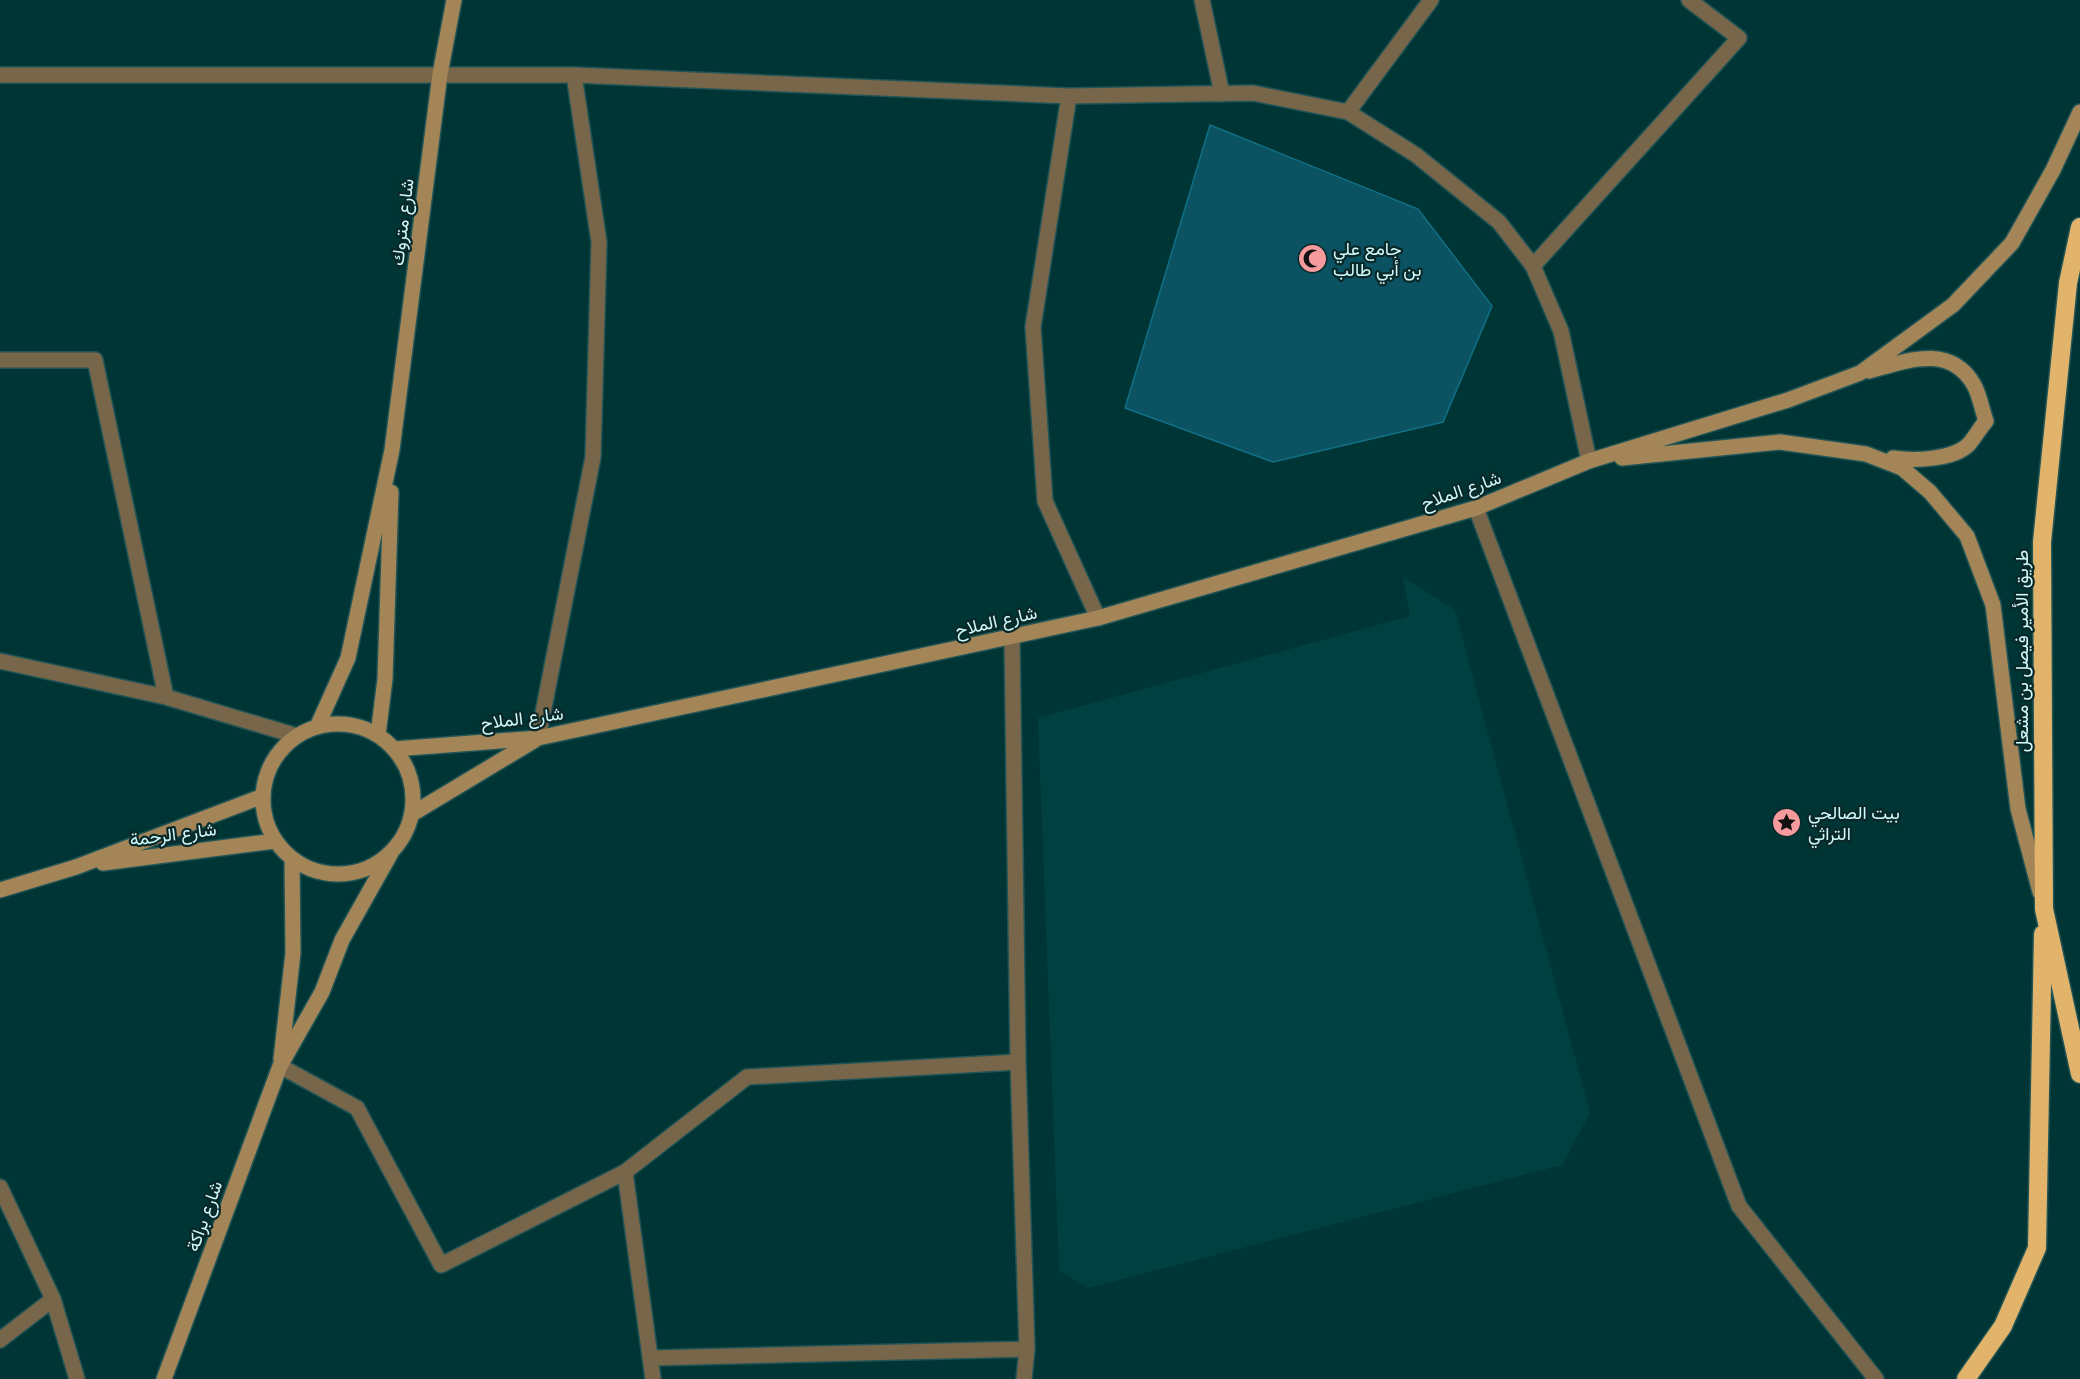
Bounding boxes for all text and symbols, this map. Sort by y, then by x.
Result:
street label: شارع متروك [386,177,420,267]
place label: جامع علي بن أبي طالب [1333,238,1422,285]
mosque icon: جامع علي بن أبي طالب [1296,242,1328,274]
street label: شارع الملاح [1418,467,1504,515]
street label: طريق الأمير فيصل بن مشعل [2011,550,2033,752]
street label: شارع الملاح [953,601,1039,643]
street label: شارع الملاح [479,702,565,735]
place label: بيت الصالحي التراثي [1808,802,1900,849]
place icon: بيت الصالحي التراثي [1771,806,1803,838]
street label: شارع الرحمة [128,818,218,852]
street label: شارع براكة [182,1178,228,1255]

